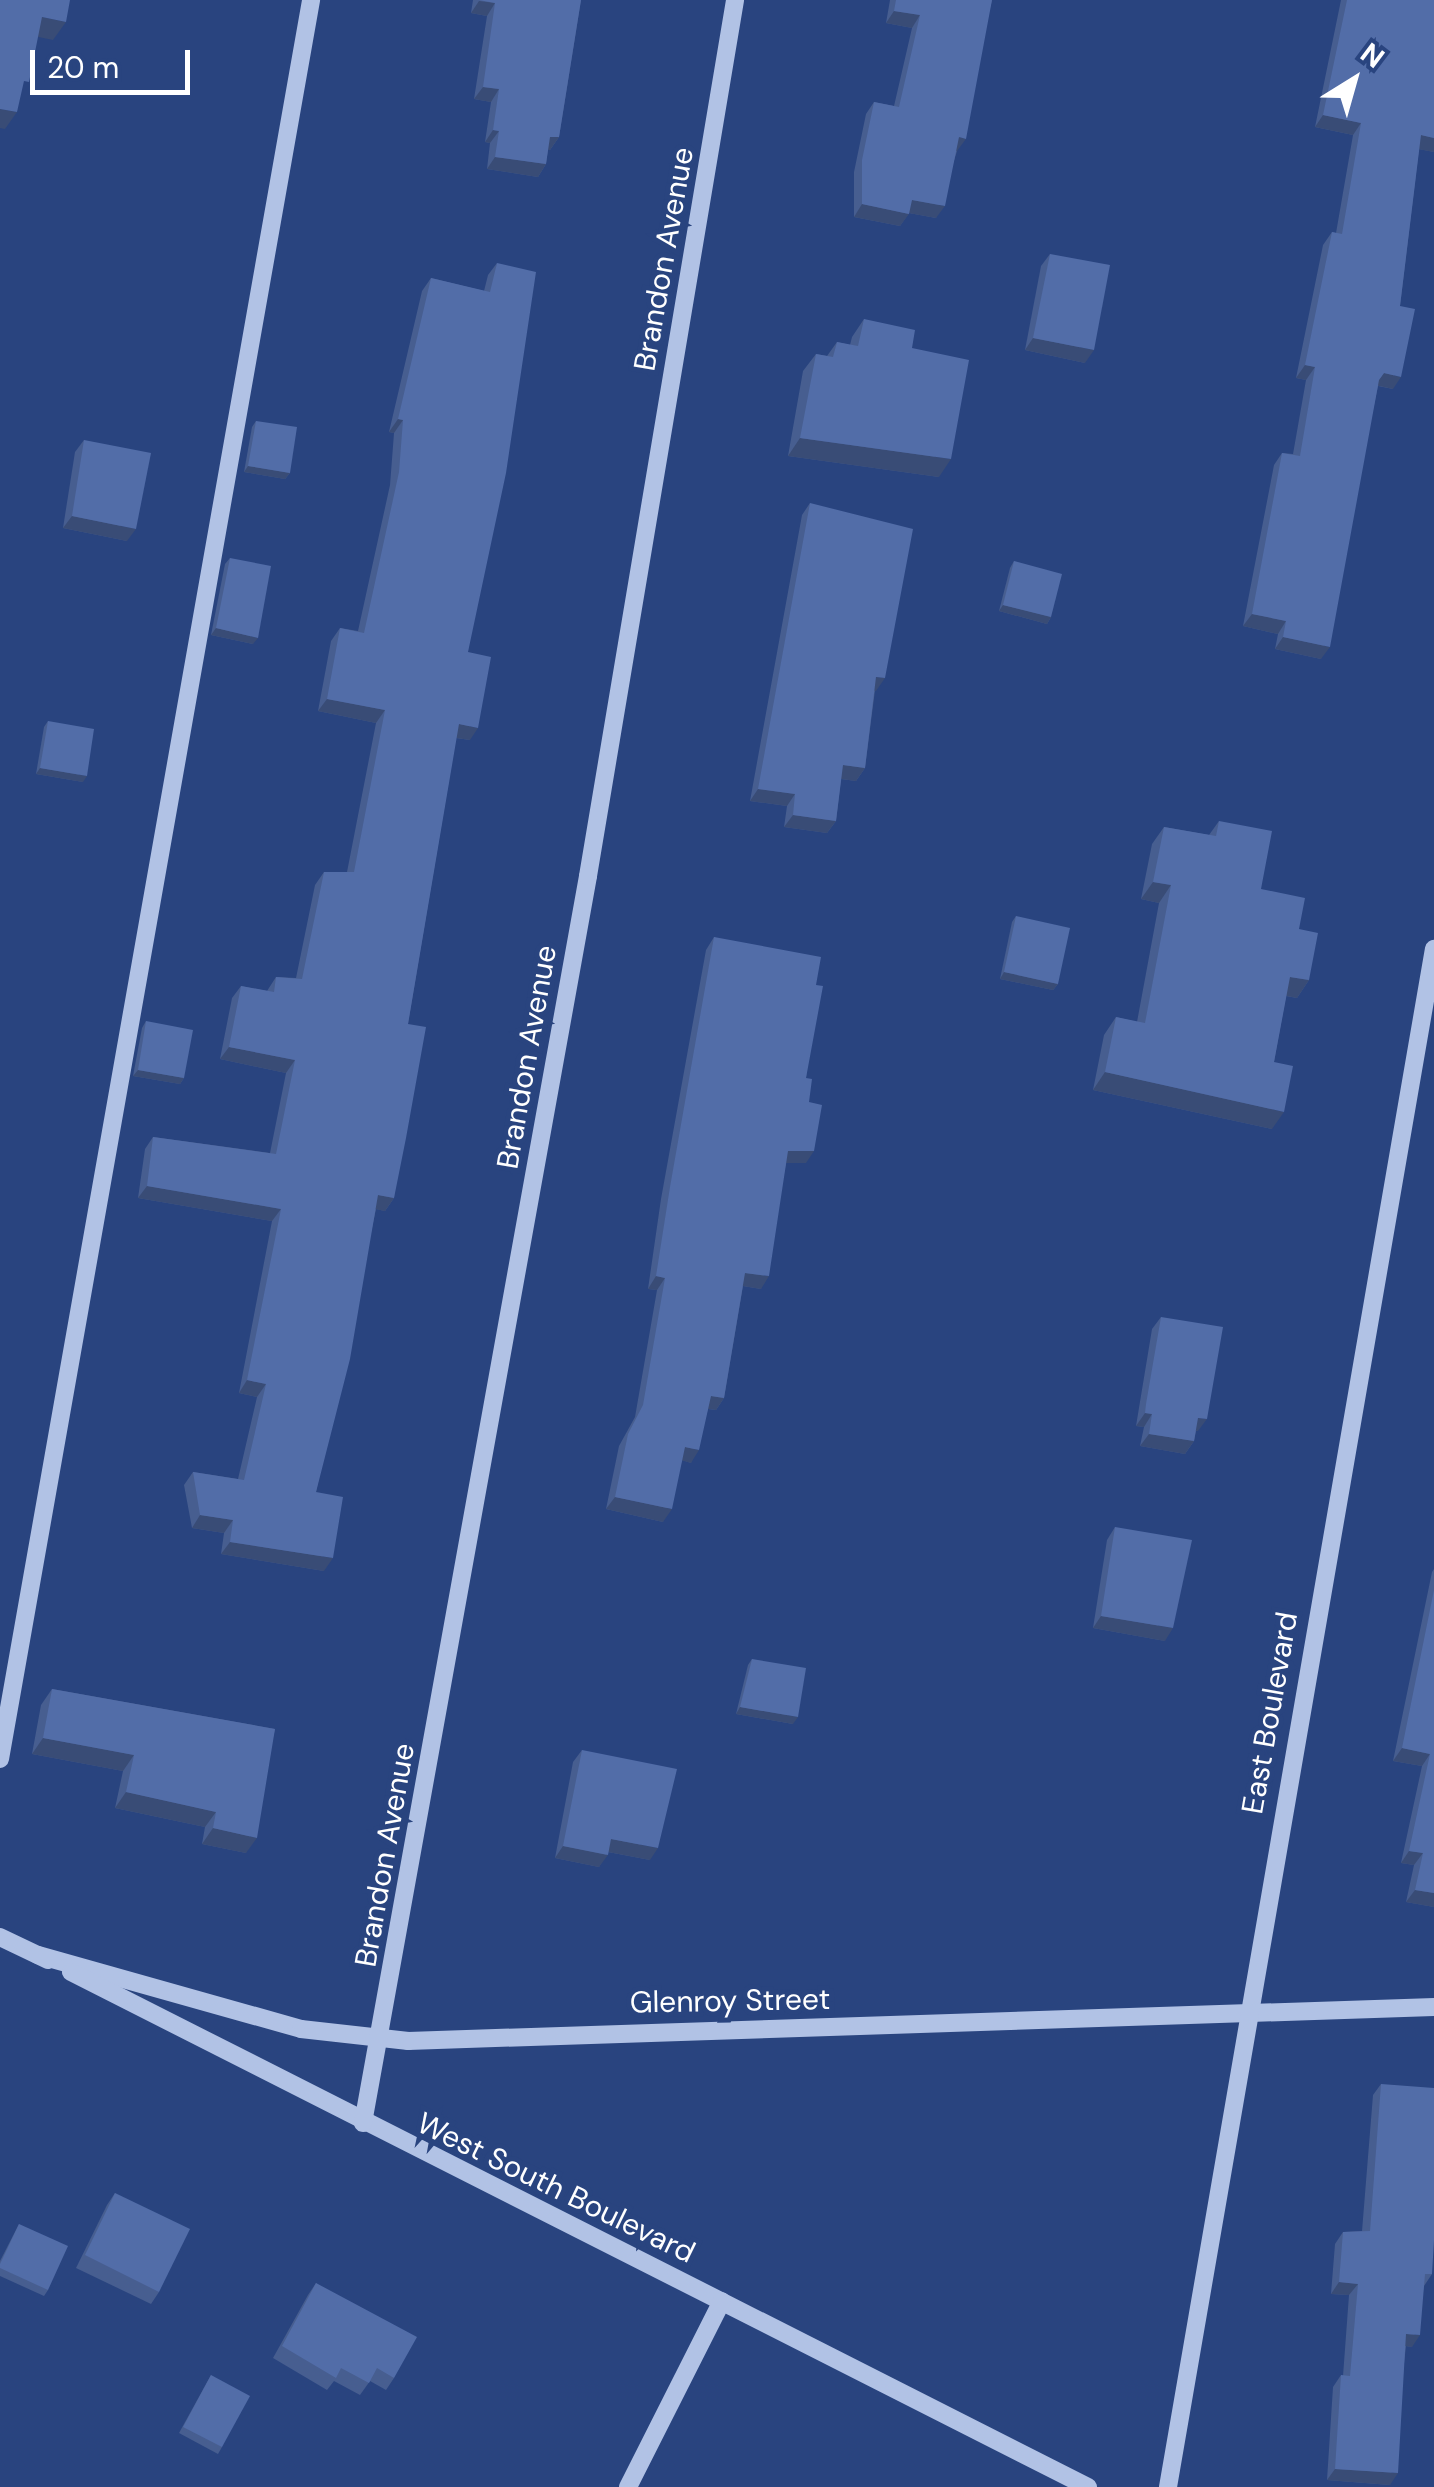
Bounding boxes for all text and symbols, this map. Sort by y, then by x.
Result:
scale bar [35,30,195,92]
north arrow [1304,30,1404,130]
text: N [1353,35,1392,77]
text: 20 m [47,48,119,87]
street label: Brandon Avenue [627,144,701,374]
street label: Brandon Avenue [490,942,564,1172]
street label: East Boulevard [1235,1609,1305,1817]
street label: Brandon Avenue [348,1740,422,1970]
street label: Glenroy Street [629,1981,831,2021]
street label: West South Boulevard [411,2105,701,2271]

